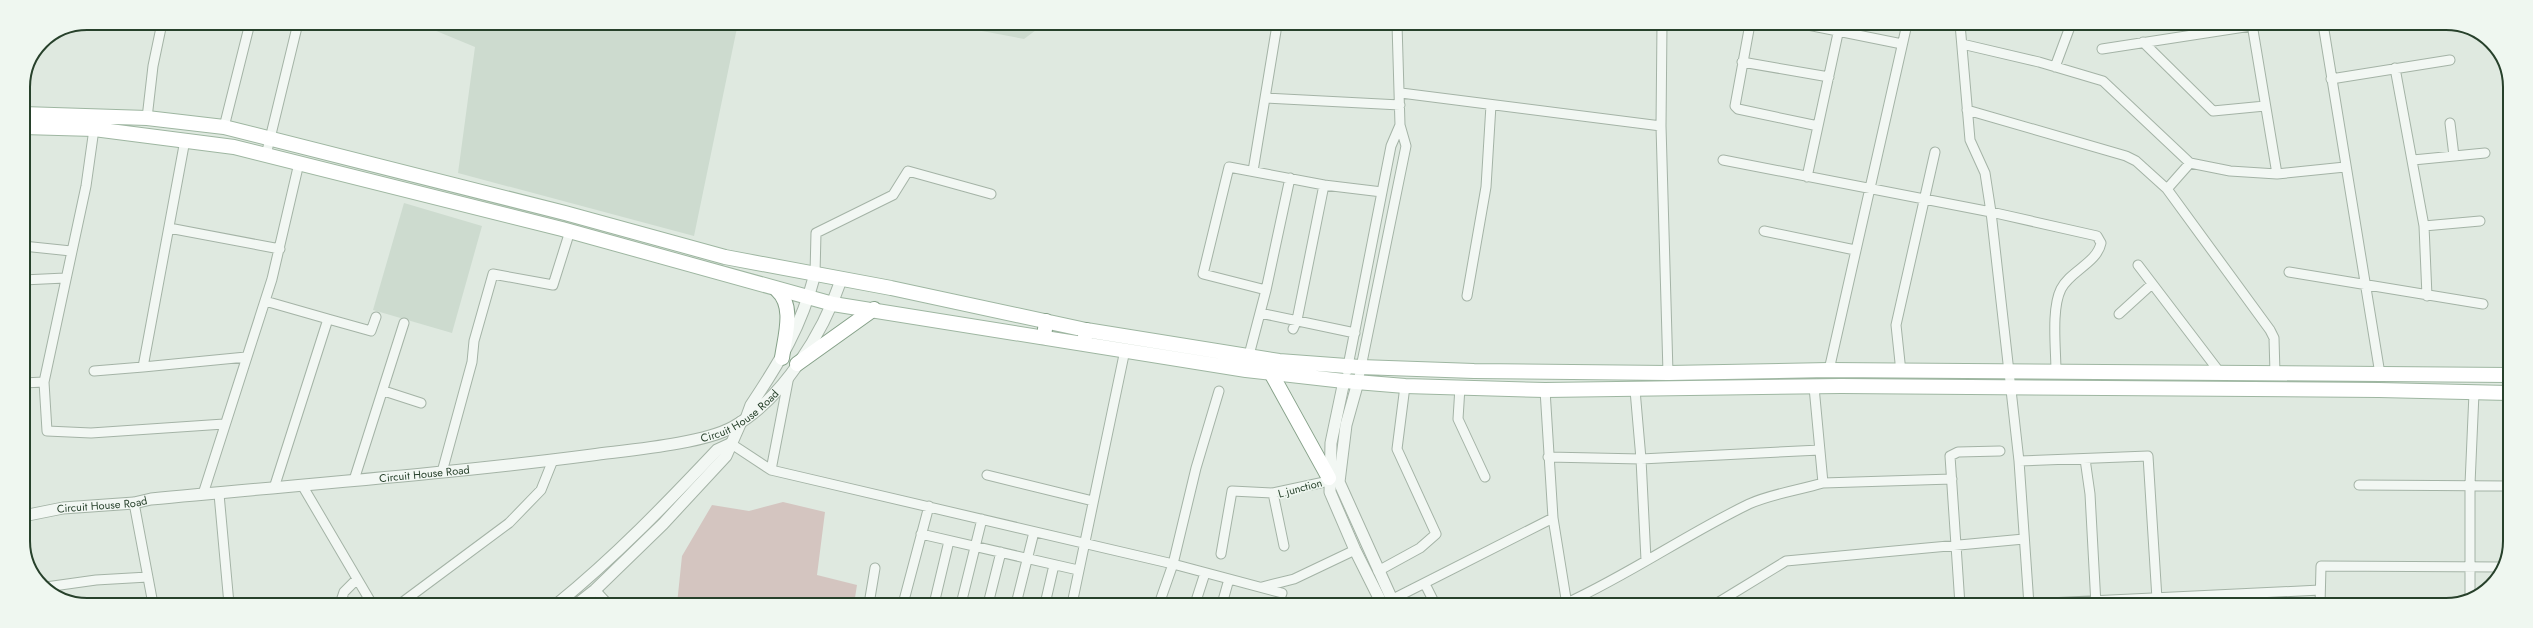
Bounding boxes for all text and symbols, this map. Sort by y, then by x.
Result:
street label: Circuit House Road [699,386,782,446]
street label: Circuit House Road [378,461,470,486]
street label: L junction [1276,474,1324,502]
street label: Circuit House Road [55,492,149,517]

